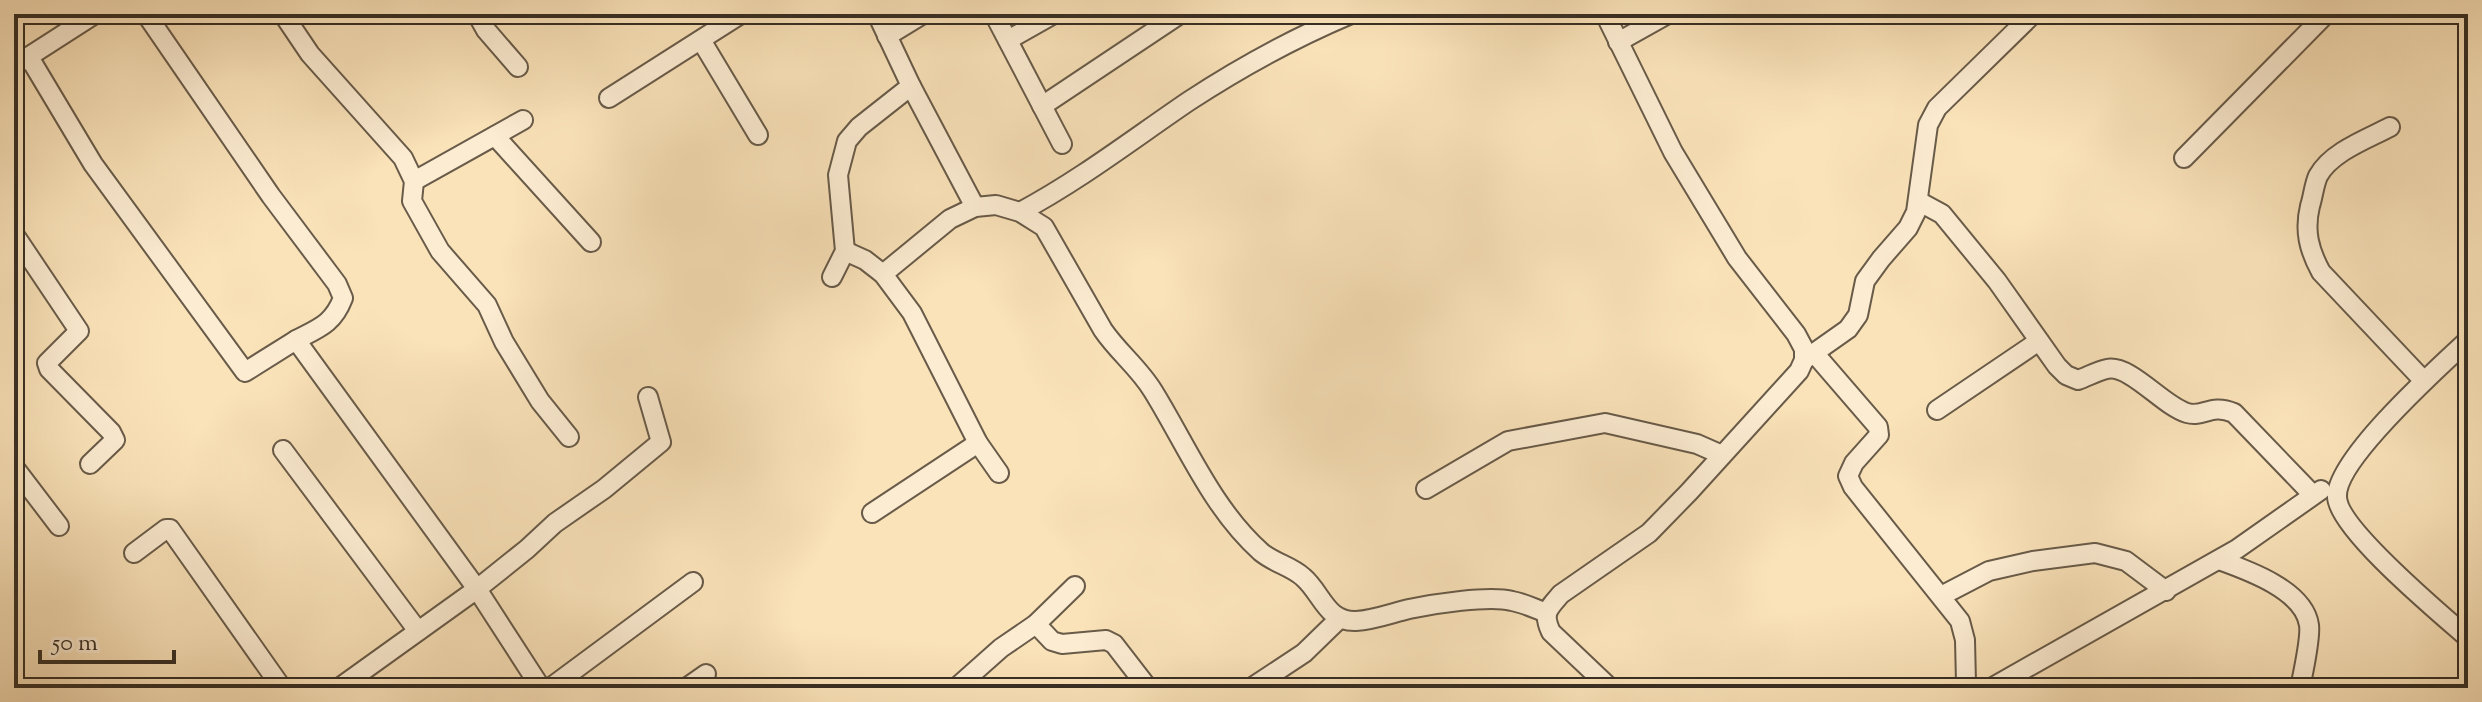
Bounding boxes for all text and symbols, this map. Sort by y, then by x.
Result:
scale bar [40,614,174,664]
text: 50 m [50,627,98,661]

